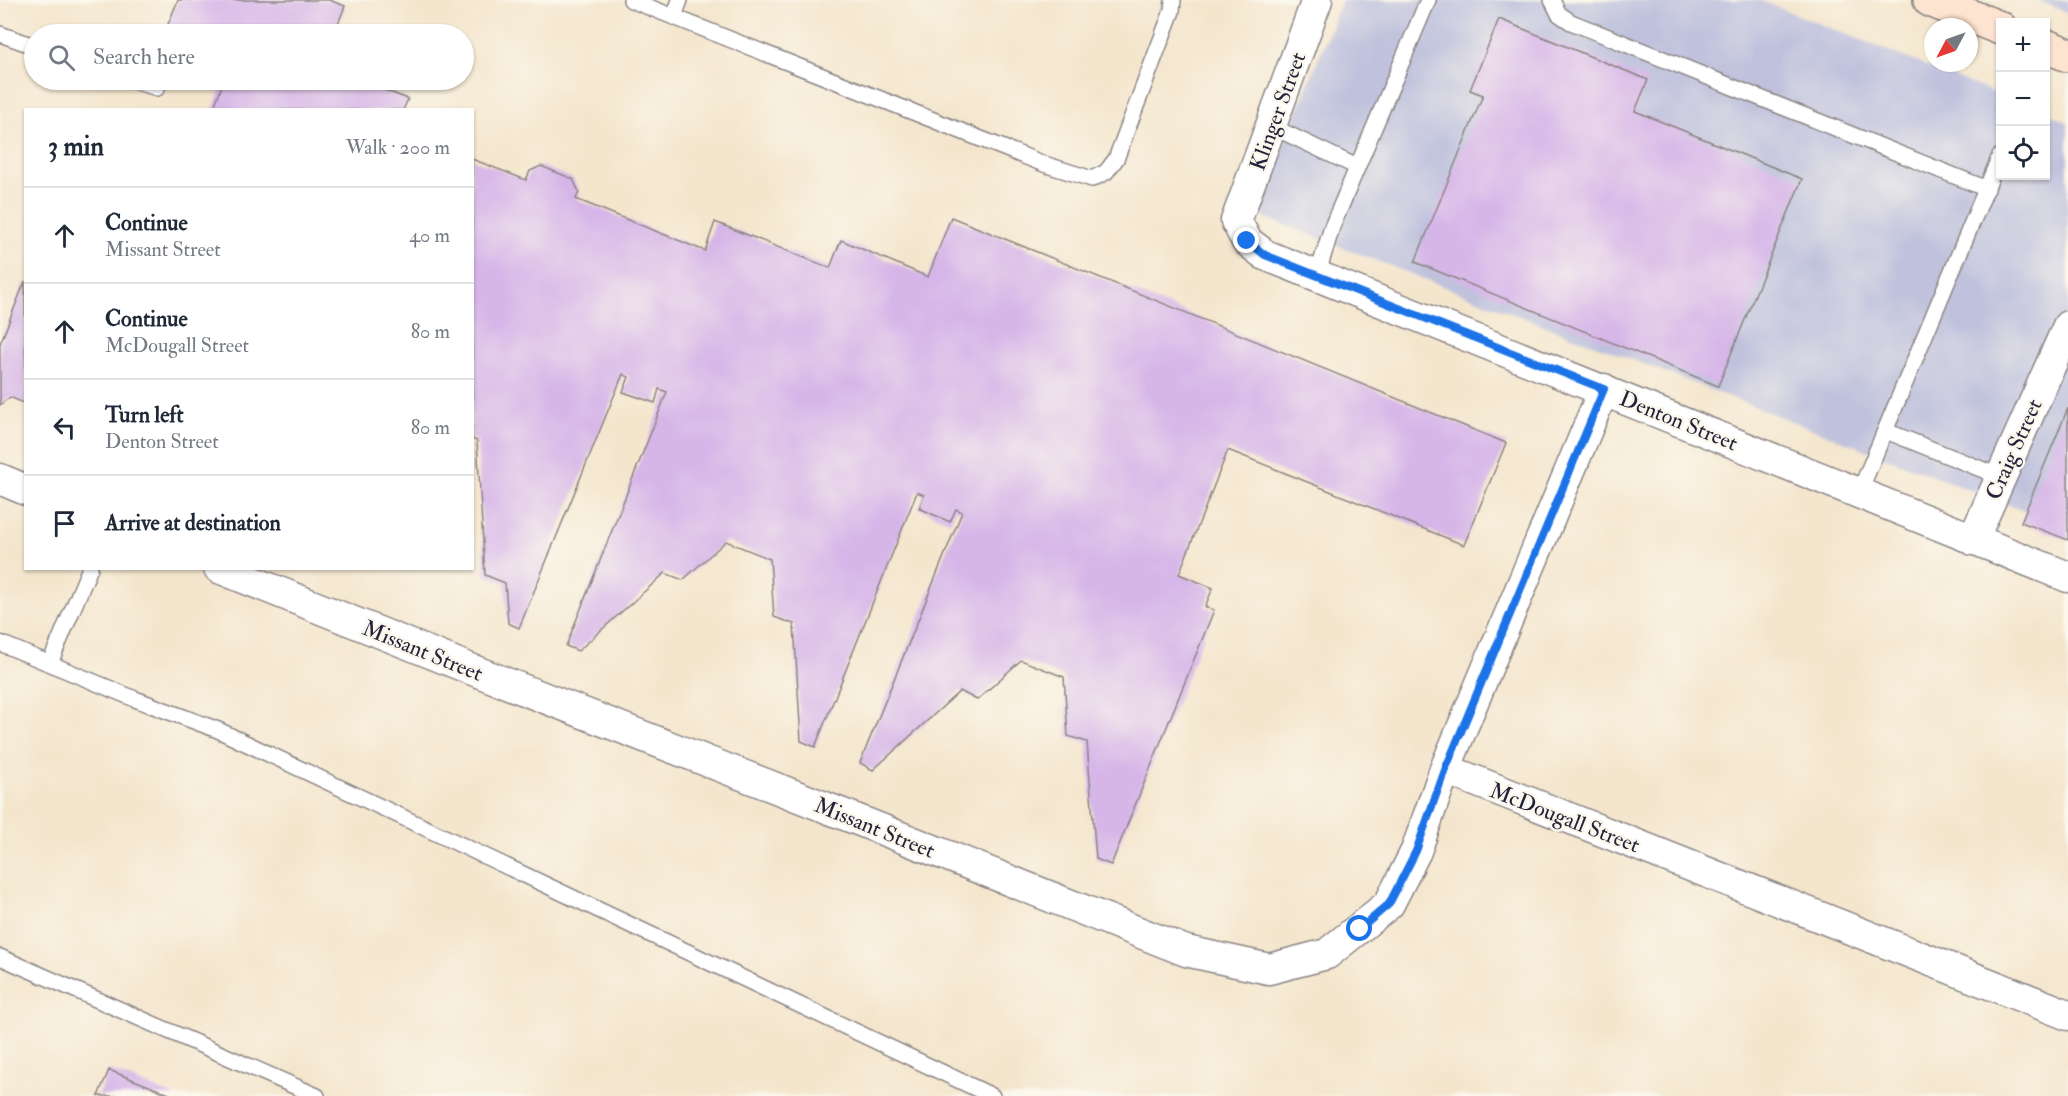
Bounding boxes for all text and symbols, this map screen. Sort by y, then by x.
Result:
north arrow [1924,18,1978,72]
map controls [1996,18,2050,180]
button: + [1996,18,2050,72]
search box [24,24,474,90]
icon: search [45,41,78,74]
text: Search here [93,43,195,71]
street label: Klinger Street [1244,48,1312,174]
button: − [1996,72,2050,126]
button: locate [1996,126,2050,180]
text: 3 min [48,131,104,163]
text: Walk · 200 m [346,135,450,160]
text: Continue [105,209,188,237]
icon: ahead [48,219,81,252]
text: 40 m [409,223,450,248]
route end [1233,227,1259,253]
text: Missant Street [105,237,221,262]
text: Continue [105,305,188,333]
icon: ahead [48,315,81,348]
text: 80 m [411,319,450,344]
text: McDougall Street [105,333,249,358]
street label: Denton Street [1615,385,1742,457]
street label: Craig Street [1979,395,2049,504]
text: Turn left [105,401,184,429]
icon: left [48,411,81,444]
text: 80 m [411,415,450,440]
text: Denton Street [105,429,219,454]
icon: arrive [48,507,81,540]
text: Arrive at destination [105,509,281,537]
street label: Missant Street [358,614,487,688]
street label: McDougall Street [1486,776,1644,859]
street label: Missant Street [810,791,939,865]
route start [1346,915,1372,941]

